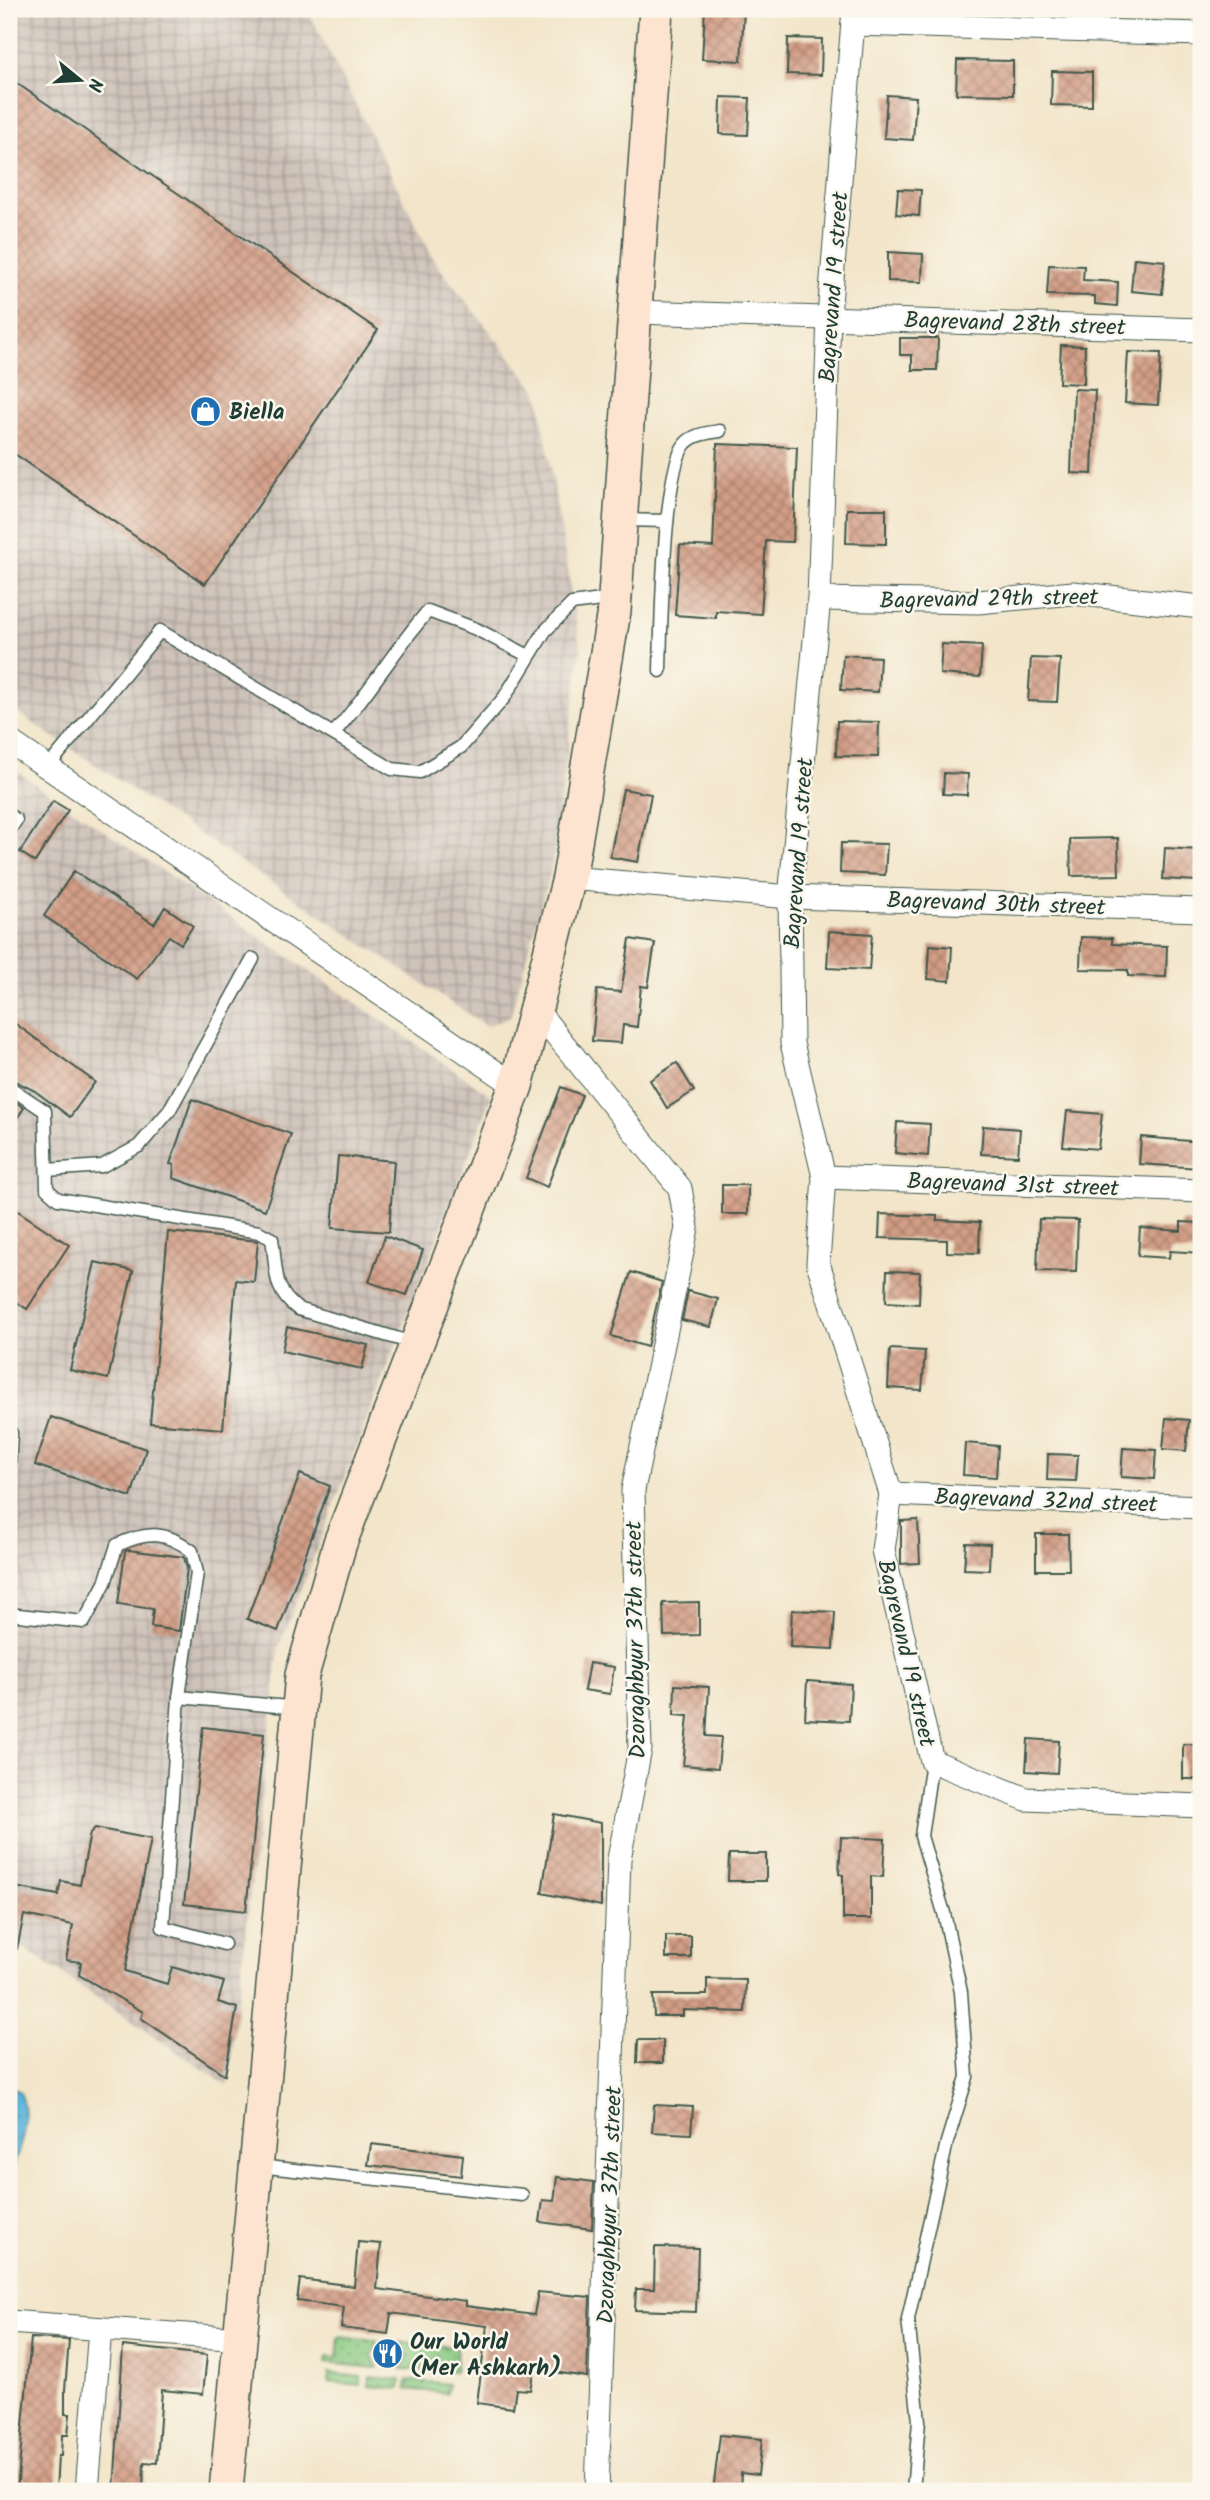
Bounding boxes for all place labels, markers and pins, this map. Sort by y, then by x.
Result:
shop icon: Biella [189,394,223,428]
place label: Biella [229,395,285,431]
place label: Our World (Mer Ashkarh) [410,2325,562,2387]
restaurant icon: Our World (Mer Ashkarh) [370,2337,404,2371]

